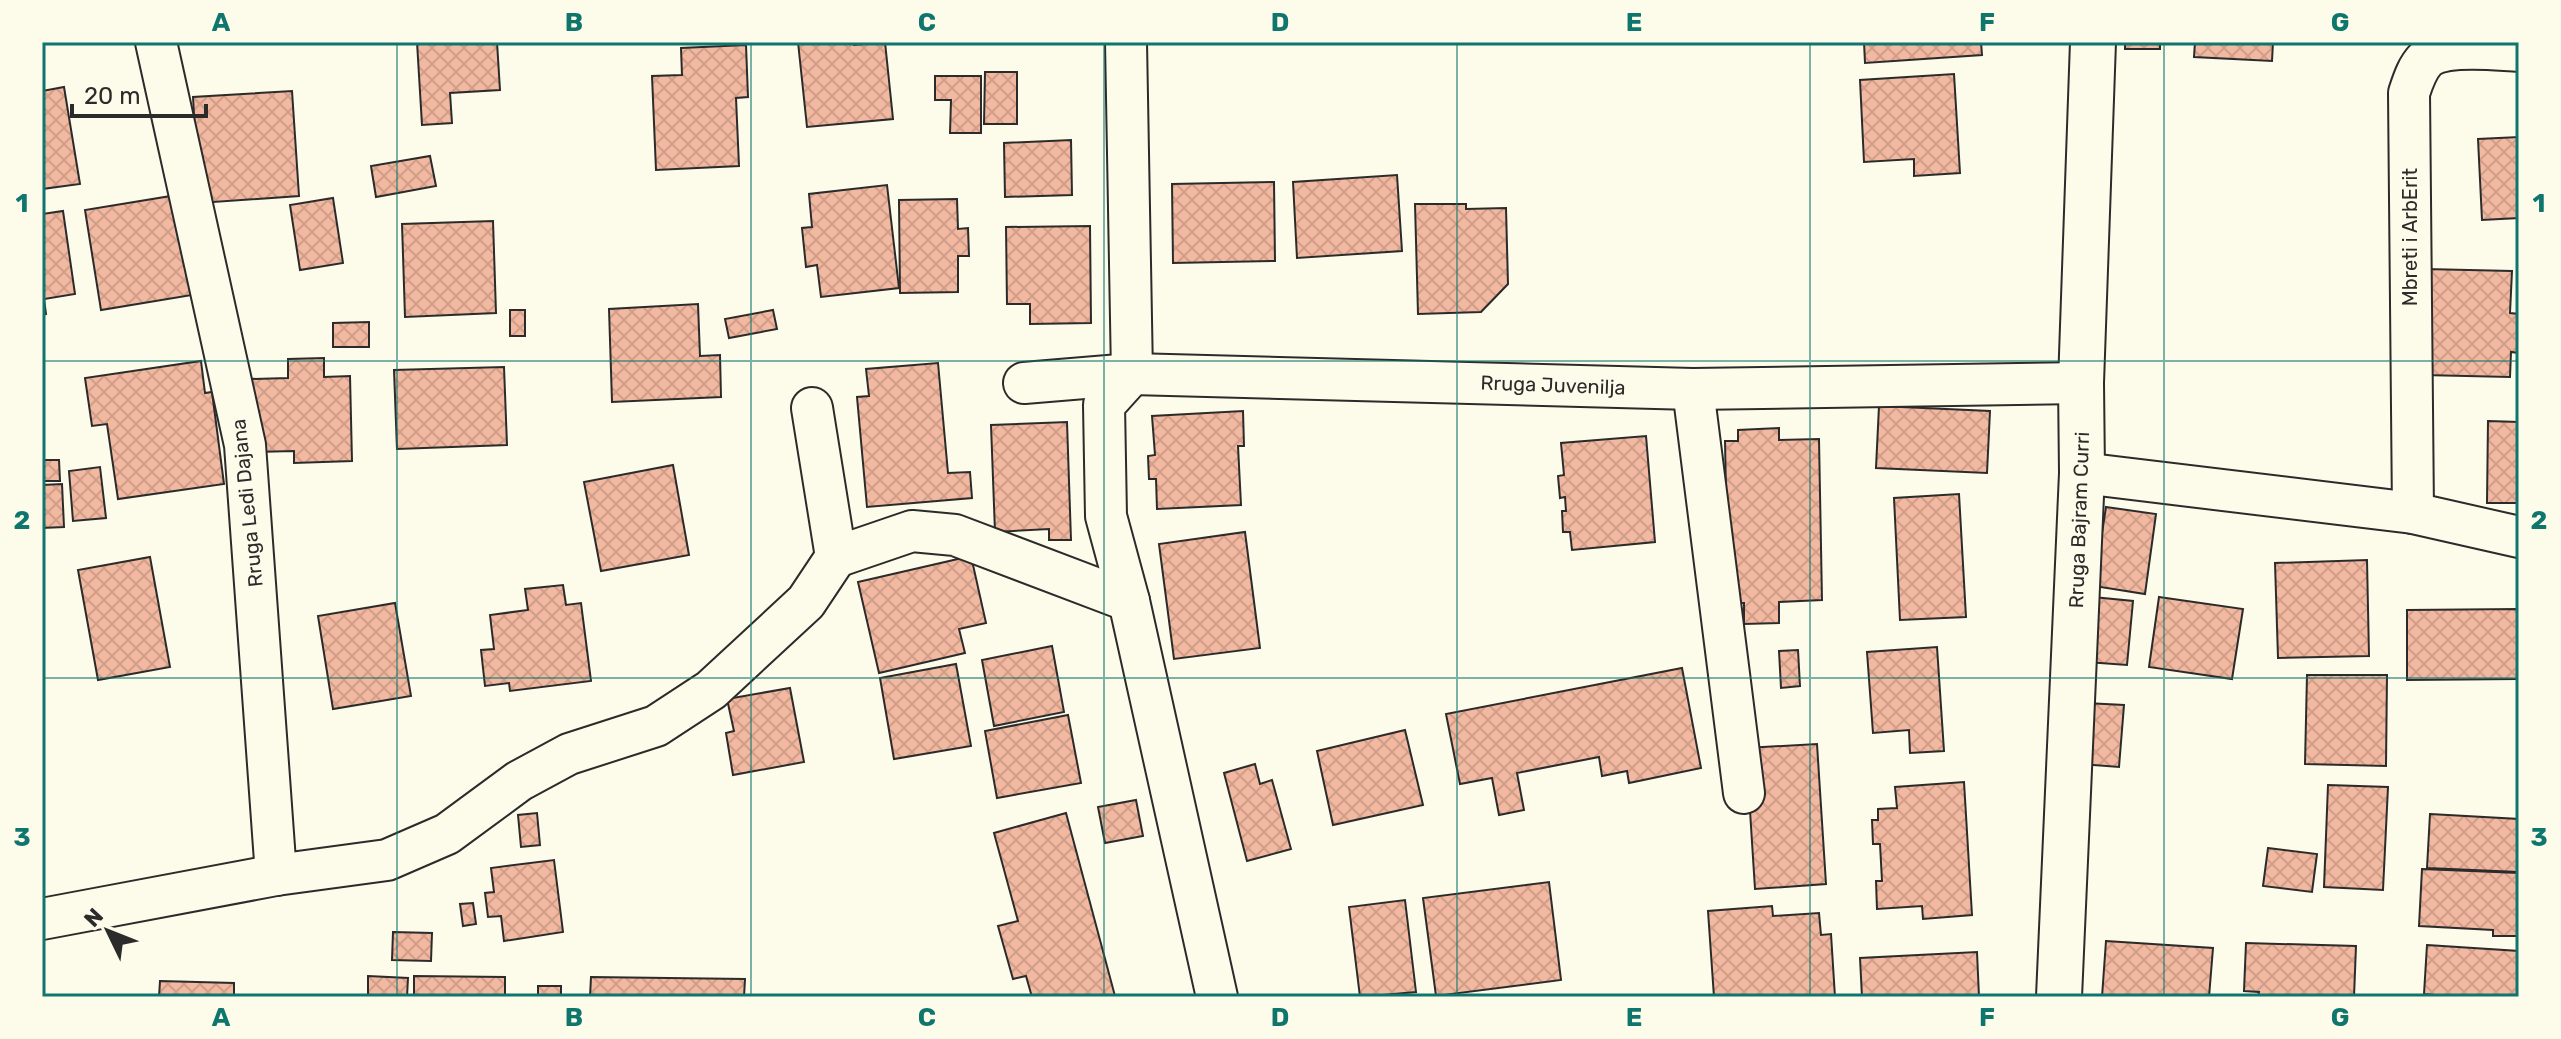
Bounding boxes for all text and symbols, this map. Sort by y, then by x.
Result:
text: A [212,7,231,38]
text: B [565,7,583,38]
text: C [918,7,936,38]
text: D [1271,7,1289,38]
text: E [1626,7,1642,38]
text: F [1979,7,1995,38]
text: G [2331,7,2349,38]
scale bar [72,68,206,118]
text: 20 m [84,82,141,110]
street label: Mbreti i ArbErit [2398,168,2422,306]
text: 1 [16,188,28,219]
text: 1 [2533,188,2545,219]
street label: Rruga Juvenilja [1480,370,1626,400]
street label: Rruga Ledi Dajana [226,418,268,588]
street label: Rruga Bajram Curri [2064,431,2094,609]
text: 2 [14,505,30,536]
text: 2 [2531,505,2547,536]
text: 3 [13,822,31,853]
text: 3 [2530,822,2548,853]
north arrow [68,891,148,971]
text: N [78,903,109,933]
text: A [212,1002,231,1033]
text: B [565,1002,583,1033]
text: C [918,1002,936,1033]
text: D [1271,1002,1289,1033]
text: E [1626,1002,1642,1033]
text: F [1979,1002,1995,1033]
text: G [2331,1002,2349,1033]

